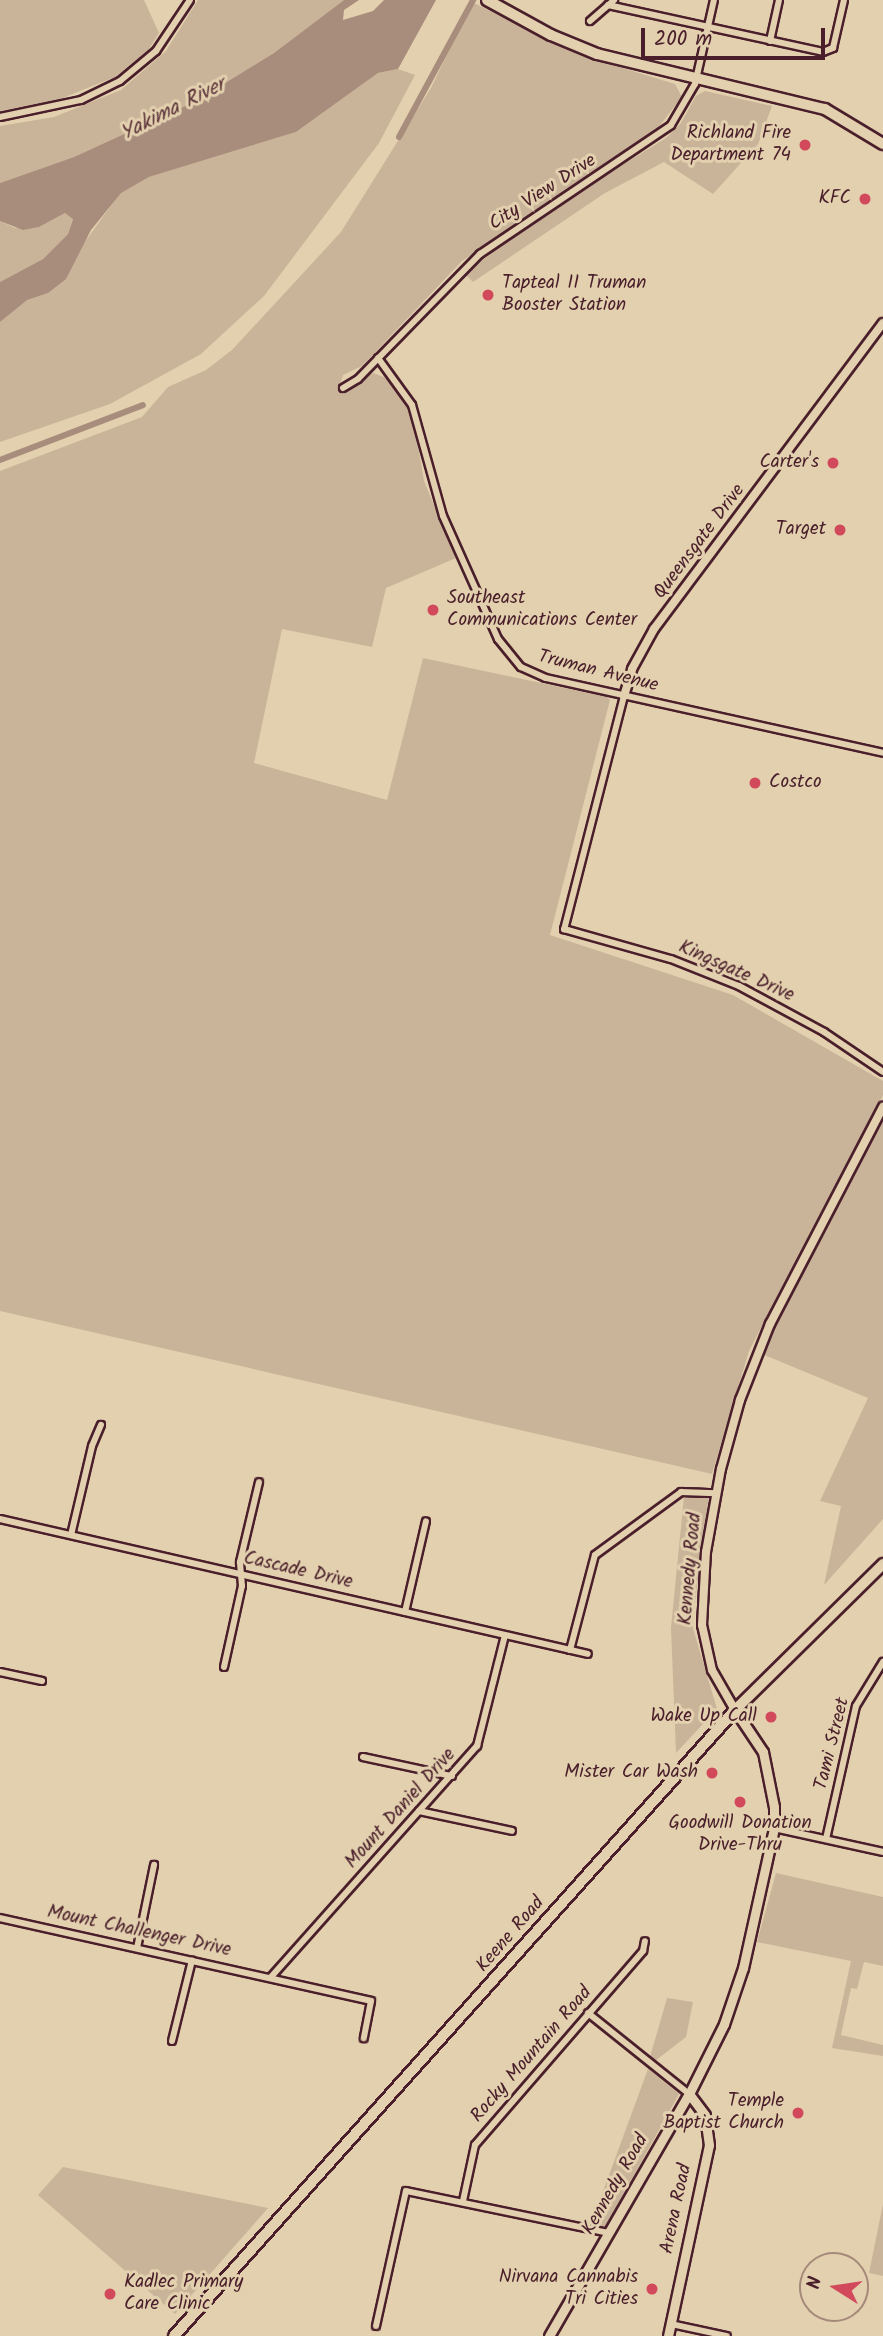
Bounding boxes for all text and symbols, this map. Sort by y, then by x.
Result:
scale bar [645,14,829,58]
text: 200 m [654,23,712,56]
water label: Yakima River [116,73,230,147]
place label: Richland Fire Department 74 [671,123,791,167]
marker: Richland Fire Department 74 [797,137,813,153]
street label: City View Drive [485,150,601,236]
place label: KFC [818,188,851,210]
marker: KFC [857,191,873,207]
place label: Tapteal II Truman Booster Station [502,273,646,317]
marker: Tapteal II Truman Booster Station [480,287,496,303]
place label: Carter's [759,452,819,474]
marker: Carter's [825,455,841,471]
street label: Queensgate Drive [649,480,751,604]
place label: Target [776,519,826,541]
marker: Target [832,522,848,538]
place label: Southeast Communications Center [447,588,637,632]
marker: Southeast Communications Center [425,602,441,618]
street label: Truman Avenue [535,646,661,698]
place label: Costco [769,772,821,794]
marker: Costco [747,775,763,791]
street label: Kingsgate Drive [675,936,797,1008]
street label: Kennedy Road [675,1512,707,1626]
street label: Cascade Drive [241,1547,355,1595]
street label: Tami Street [811,1695,855,1793]
place label: Wake Up Call [650,1706,757,1728]
marker: Wake Up Call [763,1709,779,1725]
street label: Mount Daniel Drive [341,1744,461,1874]
place label: Mister Car Wash [564,1762,698,1784]
marker: Mister Car Wash [704,1765,720,1781]
marker: Goodwill Donation Drive-Thru [732,1794,748,1810]
place label: Goodwill Donation Drive-Thru [668,1813,812,1857]
street label: Keene Road [472,1893,550,1977]
street label: Mount Challenger Drive [45,1901,233,1963]
street label: Rocky Mountain Road [467,1982,597,2128]
place label: Temple Baptist Church [663,2091,784,2135]
marker: Temple Baptist Church [790,2105,806,2121]
street label: Kennedy Road [578,2131,654,2239]
street label: Arena Road [656,2162,698,2256]
north arrow [799,2252,869,2322]
place label: Nirvana Cannabis Tri Cities [499,2267,638,2311]
place label: Kadlec Primary Care Clinic [124,2272,243,2316]
text: N [799,2274,831,2292]
marker: Nirvana Cannabis Tri Cities [644,2281,660,2297]
marker: Kadlec Primary Care Clinic [102,2286,118,2302]

